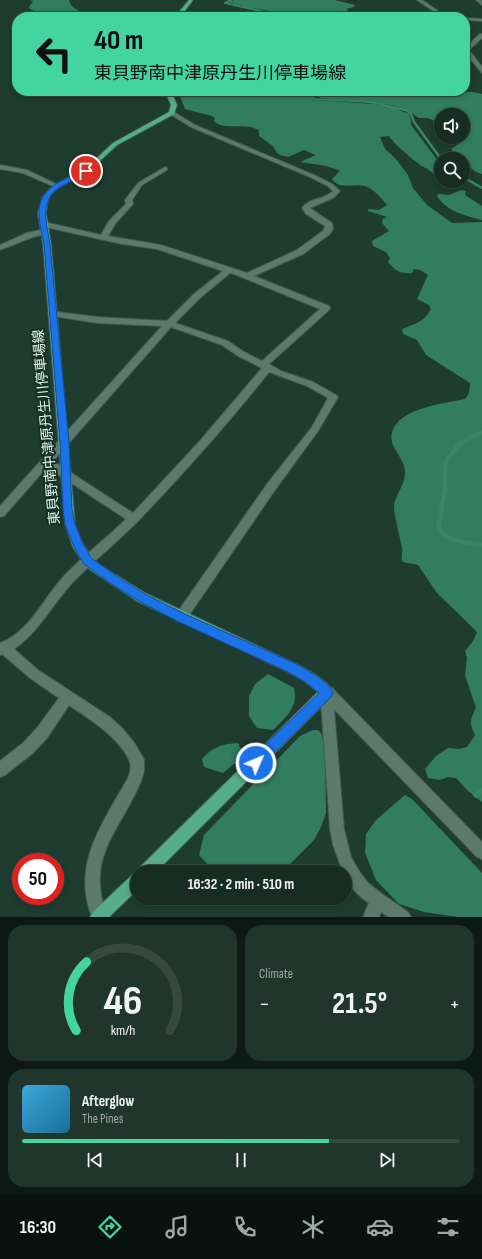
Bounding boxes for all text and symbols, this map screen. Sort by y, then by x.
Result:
text: 40 m [94,24,143,57]
icon: left [28,28,80,80]
text: 東貝野南中津原丹生川停車場線 [94,63,346,84]
map controls [434,108,470,188]
button: sound [434,108,470,144]
button: search [434,152,470,188]
pin [69,154,103,188]
icon: arrive [75,160,97,182]
street label: 東貝野南中津原丹生川停車場線 [29,329,64,525]
position arrow [235,742,277,784]
speed limit sign: 50 [12,853,64,905]
text: 16:32 · 2 min · 510 m [188,875,294,894]
text: Climate [259,966,293,982]
text: 46 [103,977,142,1026]
text: 21.5° [332,986,387,1022]
text: − [259,991,270,1018]
text: + [449,991,460,1018]
text: km/h [110,1022,135,1039]
text: Afterglow [82,1092,134,1111]
text: The Pines [82,1111,123,1127]
icon: previous [84,1149,106,1171]
icon: pause [230,1149,252,1171]
icon: next [376,1149,398,1171]
icon: directions [96,1213,124,1241]
icon: music [163,1213,191,1241]
icon: phone [231,1213,259,1241]
icon: climate [299,1213,327,1241]
icon: car [366,1213,394,1241]
icon: filters [434,1213,462,1241]
text: 16:30 [20,1217,56,1238]

